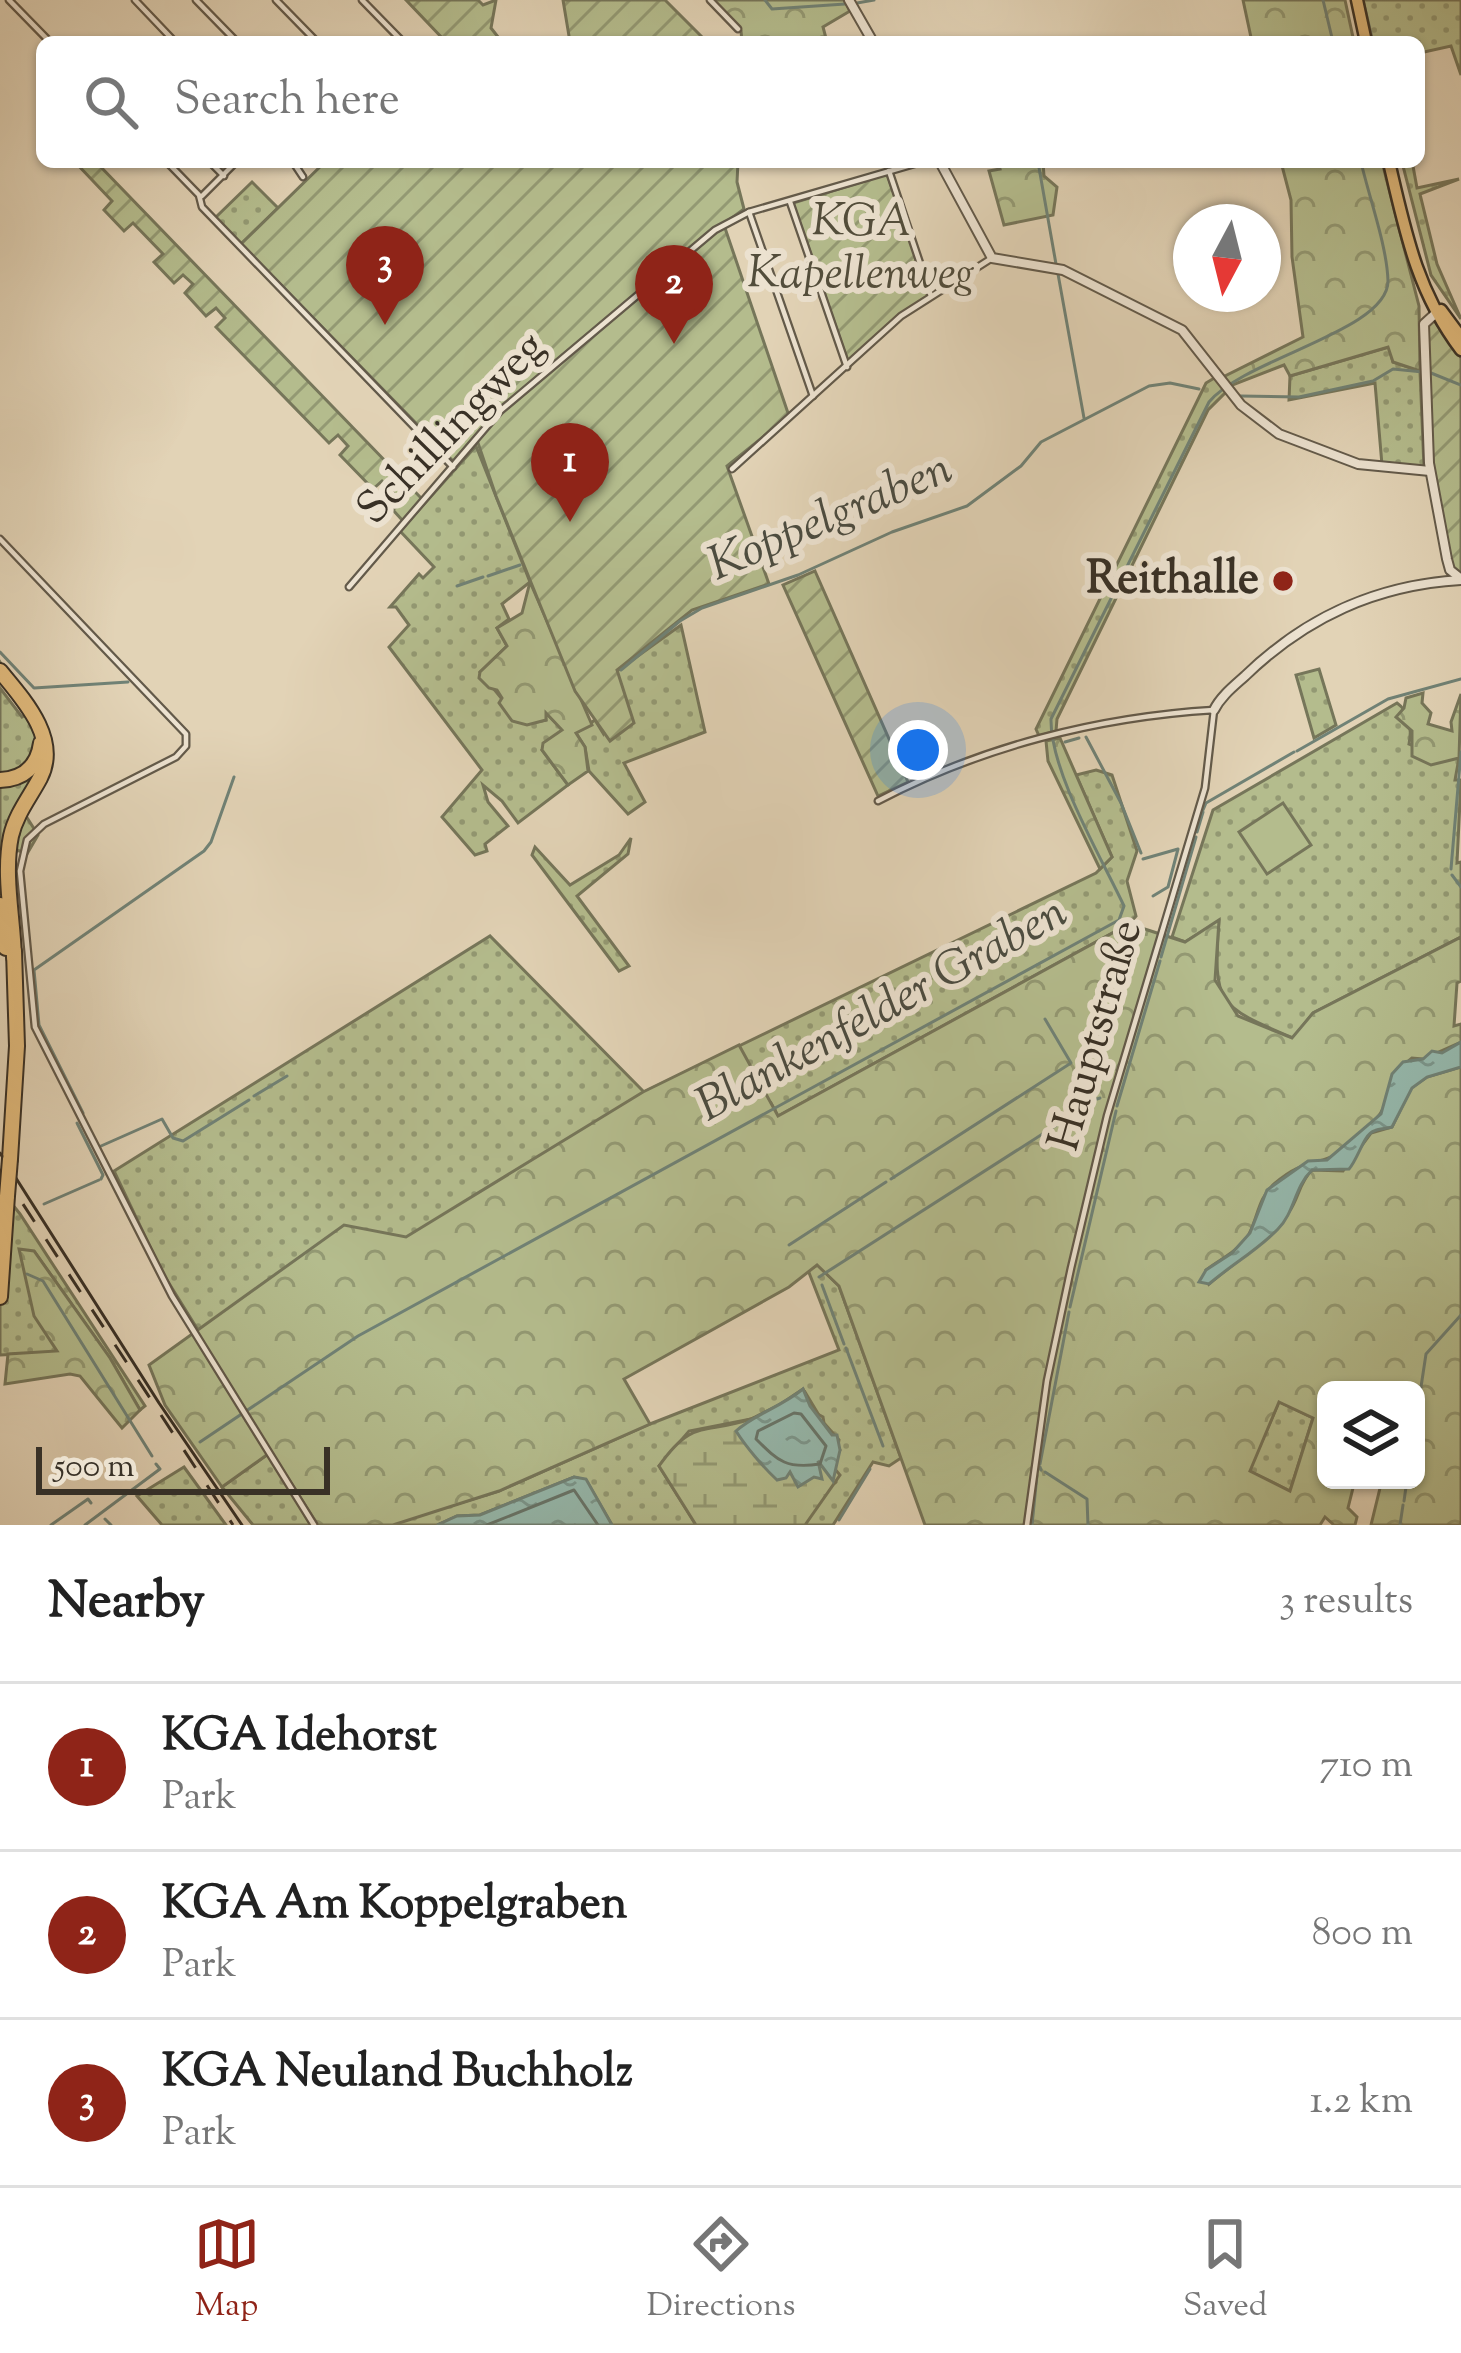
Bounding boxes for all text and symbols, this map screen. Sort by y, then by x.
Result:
search box [36,36,1425,168]
icon: search [78,69,144,135]
text: Search here [174,70,400,135]
park label: KGA Kapellenweg [747,192,975,309]
north arrow [1173,204,1281,312]
pin: 3 [346,226,424,325]
pin: 2 [635,245,713,344]
street label: Schillingweg [344,318,562,542]
pin: 1 [531,423,609,522]
water label: Koppelgraben [698,437,964,601]
place label: Reithalle [1086,549,1259,614]
marker: Reithalle [1270,568,1296,594]
your location [888,720,948,780]
water label: Blankenfelder Graben [685,880,1081,1142]
street label: Hauptstraße [1034,913,1162,1159]
map controls [1317,1381,1425,1489]
button: layers [1317,1381,1425,1489]
scale bar [36,1441,330,1494]
text: 500 m [54,1444,135,1492]
text: Nearby [48,1567,205,1640]
text: 3 results [1279,1575,1413,1631]
text: KGA Idehorst [162,1706,437,1771]
text: 1 [80,1739,94,1795]
text: 710 m [1319,1739,1413,1795]
text: Park [162,1771,237,1827]
text: KGA Am Koppelgraben [162,1874,627,1939]
text: 2 [78,1907,96,1963]
text: 800 m [1312,1907,1413,1963]
text: Park [162,1939,237,1995]
text: KGA Neuland Buchholz [162,2042,633,2107]
text: 3 [79,2075,95,2131]
text: 1.2 km [1310,2075,1413,2131]
text: Park [162,2107,237,2163]
tab: Map [194,2211,260,2331]
tab: Directions [647,2211,796,2331]
tab: Saved [1183,2211,1267,2331]

